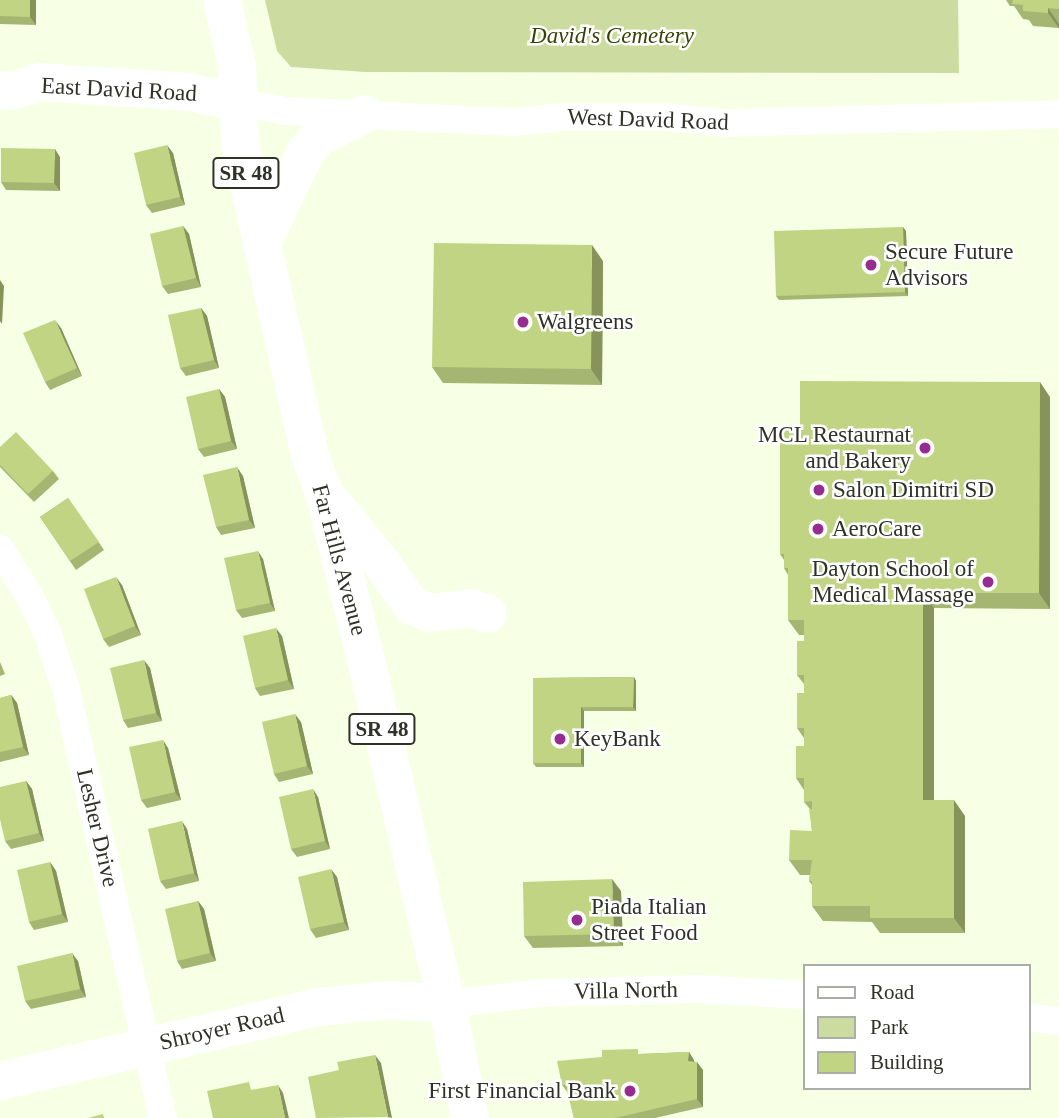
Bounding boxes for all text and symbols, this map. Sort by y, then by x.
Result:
park label: David's Cemetery [530,22,694,50]
street label: East David Road [40,72,198,108]
street label: West David Road [567,103,729,137]
road number: SR 48 [211,156,281,190]
place label: Secure Future Advisors [885,238,1013,292]
marker: Secure Future Advisors [863,257,879,273]
place label: Walgreens [537,308,633,336]
marker: Walgreens [515,314,531,330]
place label: MCL Restaurnat and Bakery [757,421,911,475]
marker: MCL Restaurnat and Bakery [917,440,933,456]
place label: Salon Dimitri SD [833,476,994,504]
street label: Far Hills Avenue [305,481,373,639]
marker: Salon Dimitri SD [811,482,827,498]
place label: AeroCare [832,515,921,543]
marker: AeroCare [810,521,826,537]
place label: Dayton School of Medical Massage [812,555,974,609]
marker: Dayton School of Medical Massage [980,574,996,590]
road number: SR 48 [347,712,417,746]
place label: KeyBank [574,725,661,753]
marker: KeyBank [552,731,568,747]
street label: Lesher Drive [70,766,124,890]
place label: Piada Italian Street Food [591,893,707,947]
marker: Piada Italian Street Food [569,912,585,928]
legend [804,964,1031,1090]
street label: Villa North [574,976,678,1006]
text: Road [870,980,914,1004]
street label: Shroyer Road [157,1001,287,1057]
text: Park [870,1015,909,1039]
text: Building [870,1050,944,1074]
place label: First Financial Bank [428,1077,616,1105]
marker: First Financial Bank [622,1083,638,1099]

